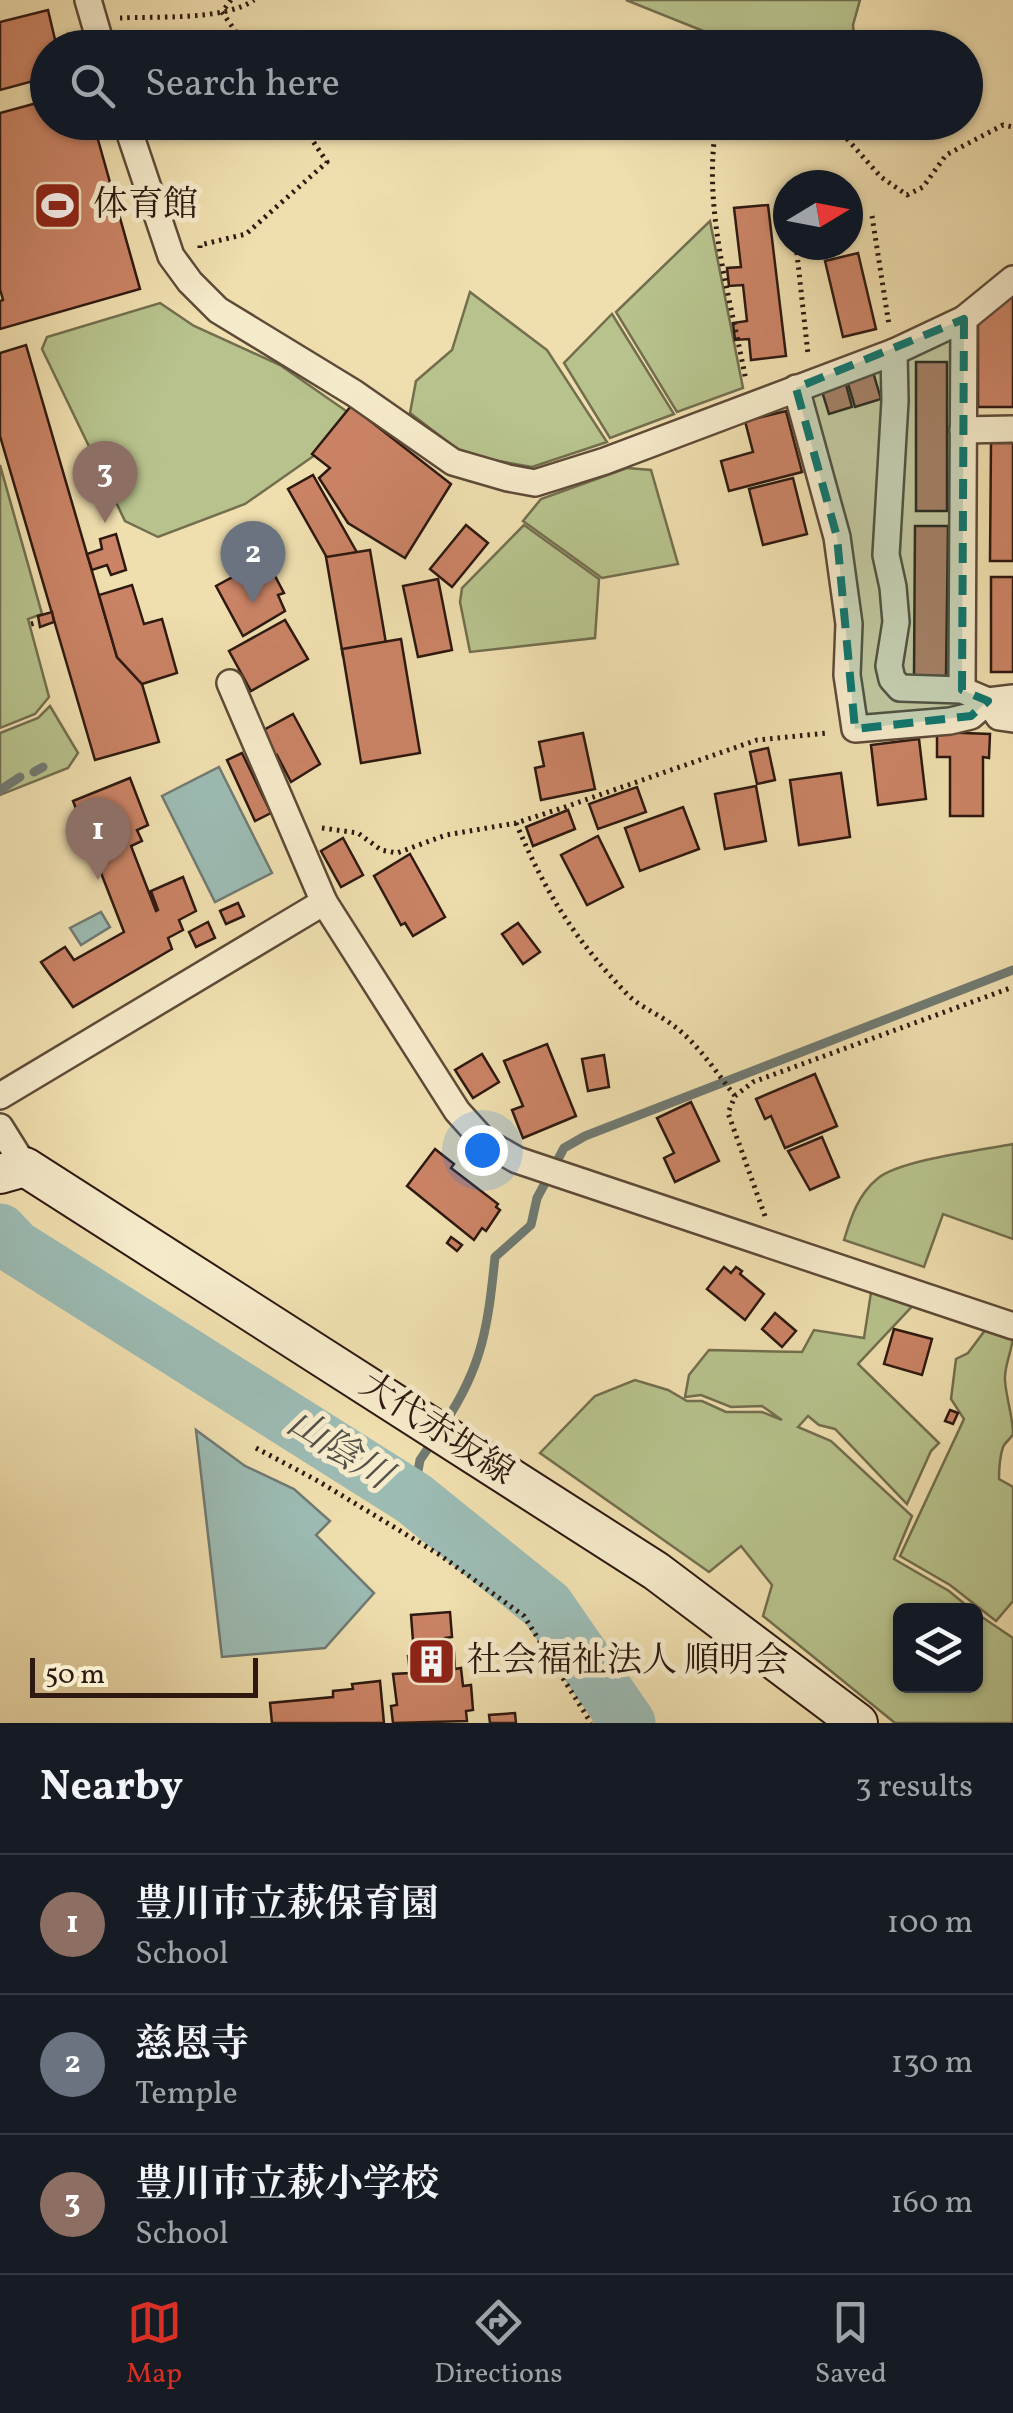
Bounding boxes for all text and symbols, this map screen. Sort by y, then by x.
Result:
search box [30,30,983,140]
icon: search [65,58,120,113]
text: Search here [145,59,340,112]
north arrow [773,170,863,260]
sports icon: 体育館 [32,180,84,232]
place label: 体育館 [93,182,198,230]
pin: 3 [72,440,138,523]
pin: 2 [220,520,286,603]
pin: 1 [66,798,130,880]
your location [457,1125,508,1176]
street label: 大代赤坂線 [350,1362,522,1498]
water label: 山陰川 [276,1398,404,1506]
map controls [893,1603,983,1693]
button: layers [893,1603,983,1693]
building icon: 社会福祉法人 順明会 [406,1636,458,1688]
place label: 社会福祉法人 順明会 [467,1638,789,1686]
scale bar [30,1653,258,1698]
text: 50 m [45,1656,105,1695]
text: Nearby [40,1759,183,1818]
text: 3 results [855,1766,973,1810]
text: 豊川市立萩保育園 [135,1880,439,1933]
text: 1 [66,1902,79,1946]
text: 100 m [887,1902,973,1946]
text: School [135,1933,229,1977]
text: 慈恩寺 [135,2020,249,2073]
text: 2 [64,2042,81,2086]
text: 130 m [891,2042,973,2086]
text: Temple [135,2073,238,2117]
text: 豊川市立萩小学校 [135,2160,439,2213]
text: 3 [64,2182,81,2226]
text: 160 m [890,2182,973,2226]
text: School [135,2213,229,2257]
tab: Map [126,2295,182,2394]
tab: Directions [434,2295,563,2394]
tab: Saved [815,2295,887,2394]

